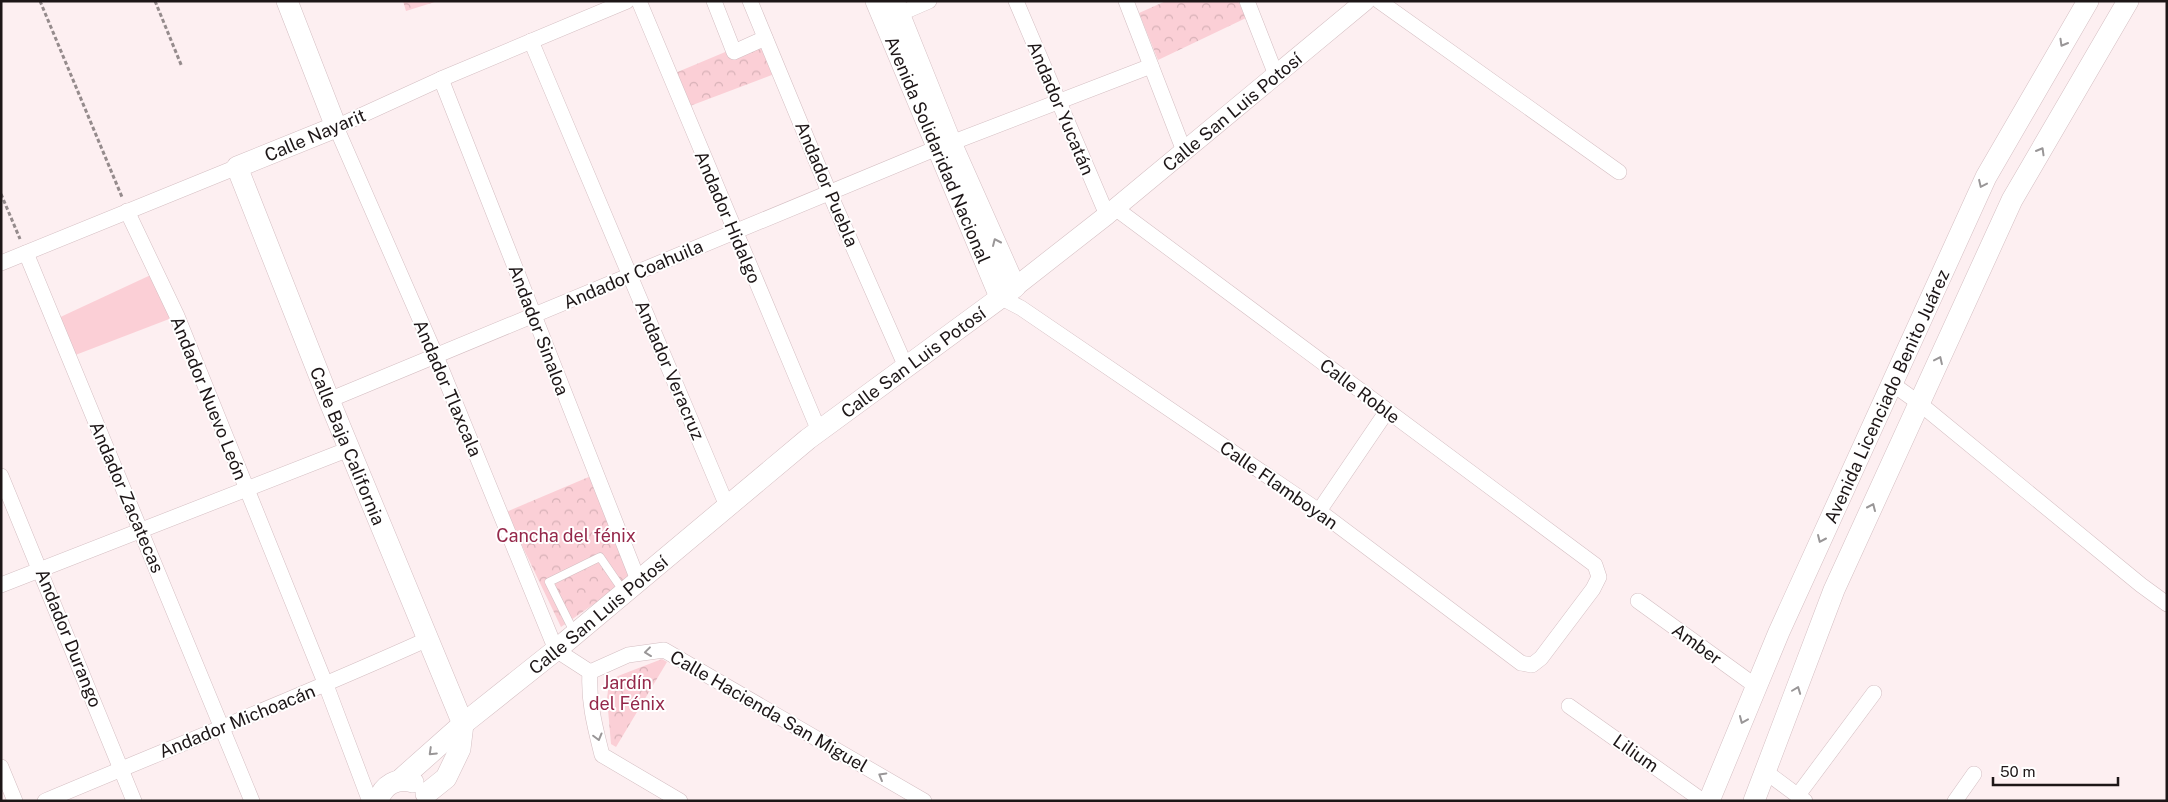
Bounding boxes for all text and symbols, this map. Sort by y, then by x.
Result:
street label: Avenida Solidaridad Nacional [881,33,995,266]
street label: Andador Yucatán [1023,38,1099,178]
one-way arrow [2060,38,2070,47]
street label: Calle San Luis Potosí [1158,47,1306,175]
street label: Calle Nayarit [261,104,369,166]
street label: Andador Puebla [791,118,863,250]
one-way arrow [2034,147,2044,156]
street label: Andador Hidalgo [691,148,765,286]
one-way arrow [1978,179,1989,188]
street label: Andador Coahuila [560,235,706,313]
one-way arrow [991,238,1002,247]
street label: Andador Sinaloa [504,262,574,398]
street label: Avenida Licenciado Benito Juárez [1819,266,1953,526]
street label: Andador Veracruz [631,297,709,443]
street label: Calle San Luis Potosí [837,302,990,422]
street label: Andador Nuevo León [167,313,251,483]
street label: Andador Tlaxcala [410,316,486,460]
street label: Calle Roble [1316,354,1404,428]
one-way arrow [1933,356,1943,365]
street label: Calle Baja California [306,364,390,528]
street label: Andador Zacatecas [86,418,168,576]
street label: Calle Flamboyan [1216,437,1342,533]
one-way arrow [1865,503,1876,512]
park label: Cancha del fénix [496,525,636,546]
one-way arrow [1816,534,1827,543]
street label: Calle San Luis Potosí [524,550,672,678]
street label: Andador Durango [32,566,106,710]
street label: Amber [1668,619,1726,669]
one-way arrow [644,646,652,657]
street label: Calle Hacienda San Miguel [667,646,871,776]
park label: Jardín del Fénix [589,672,665,714]
street label: Andador Michoacán [156,680,318,762]
one-way arrow [1791,686,1801,695]
one-way arrow [1738,715,1749,724]
street label: Lilium [1609,730,1663,776]
one-way arrow [592,733,602,741]
one-way arrow [429,747,438,756]
scale bar [1993,754,2118,786]
text: 50 m [2000,763,2035,780]
one-way arrow [878,773,887,783]

